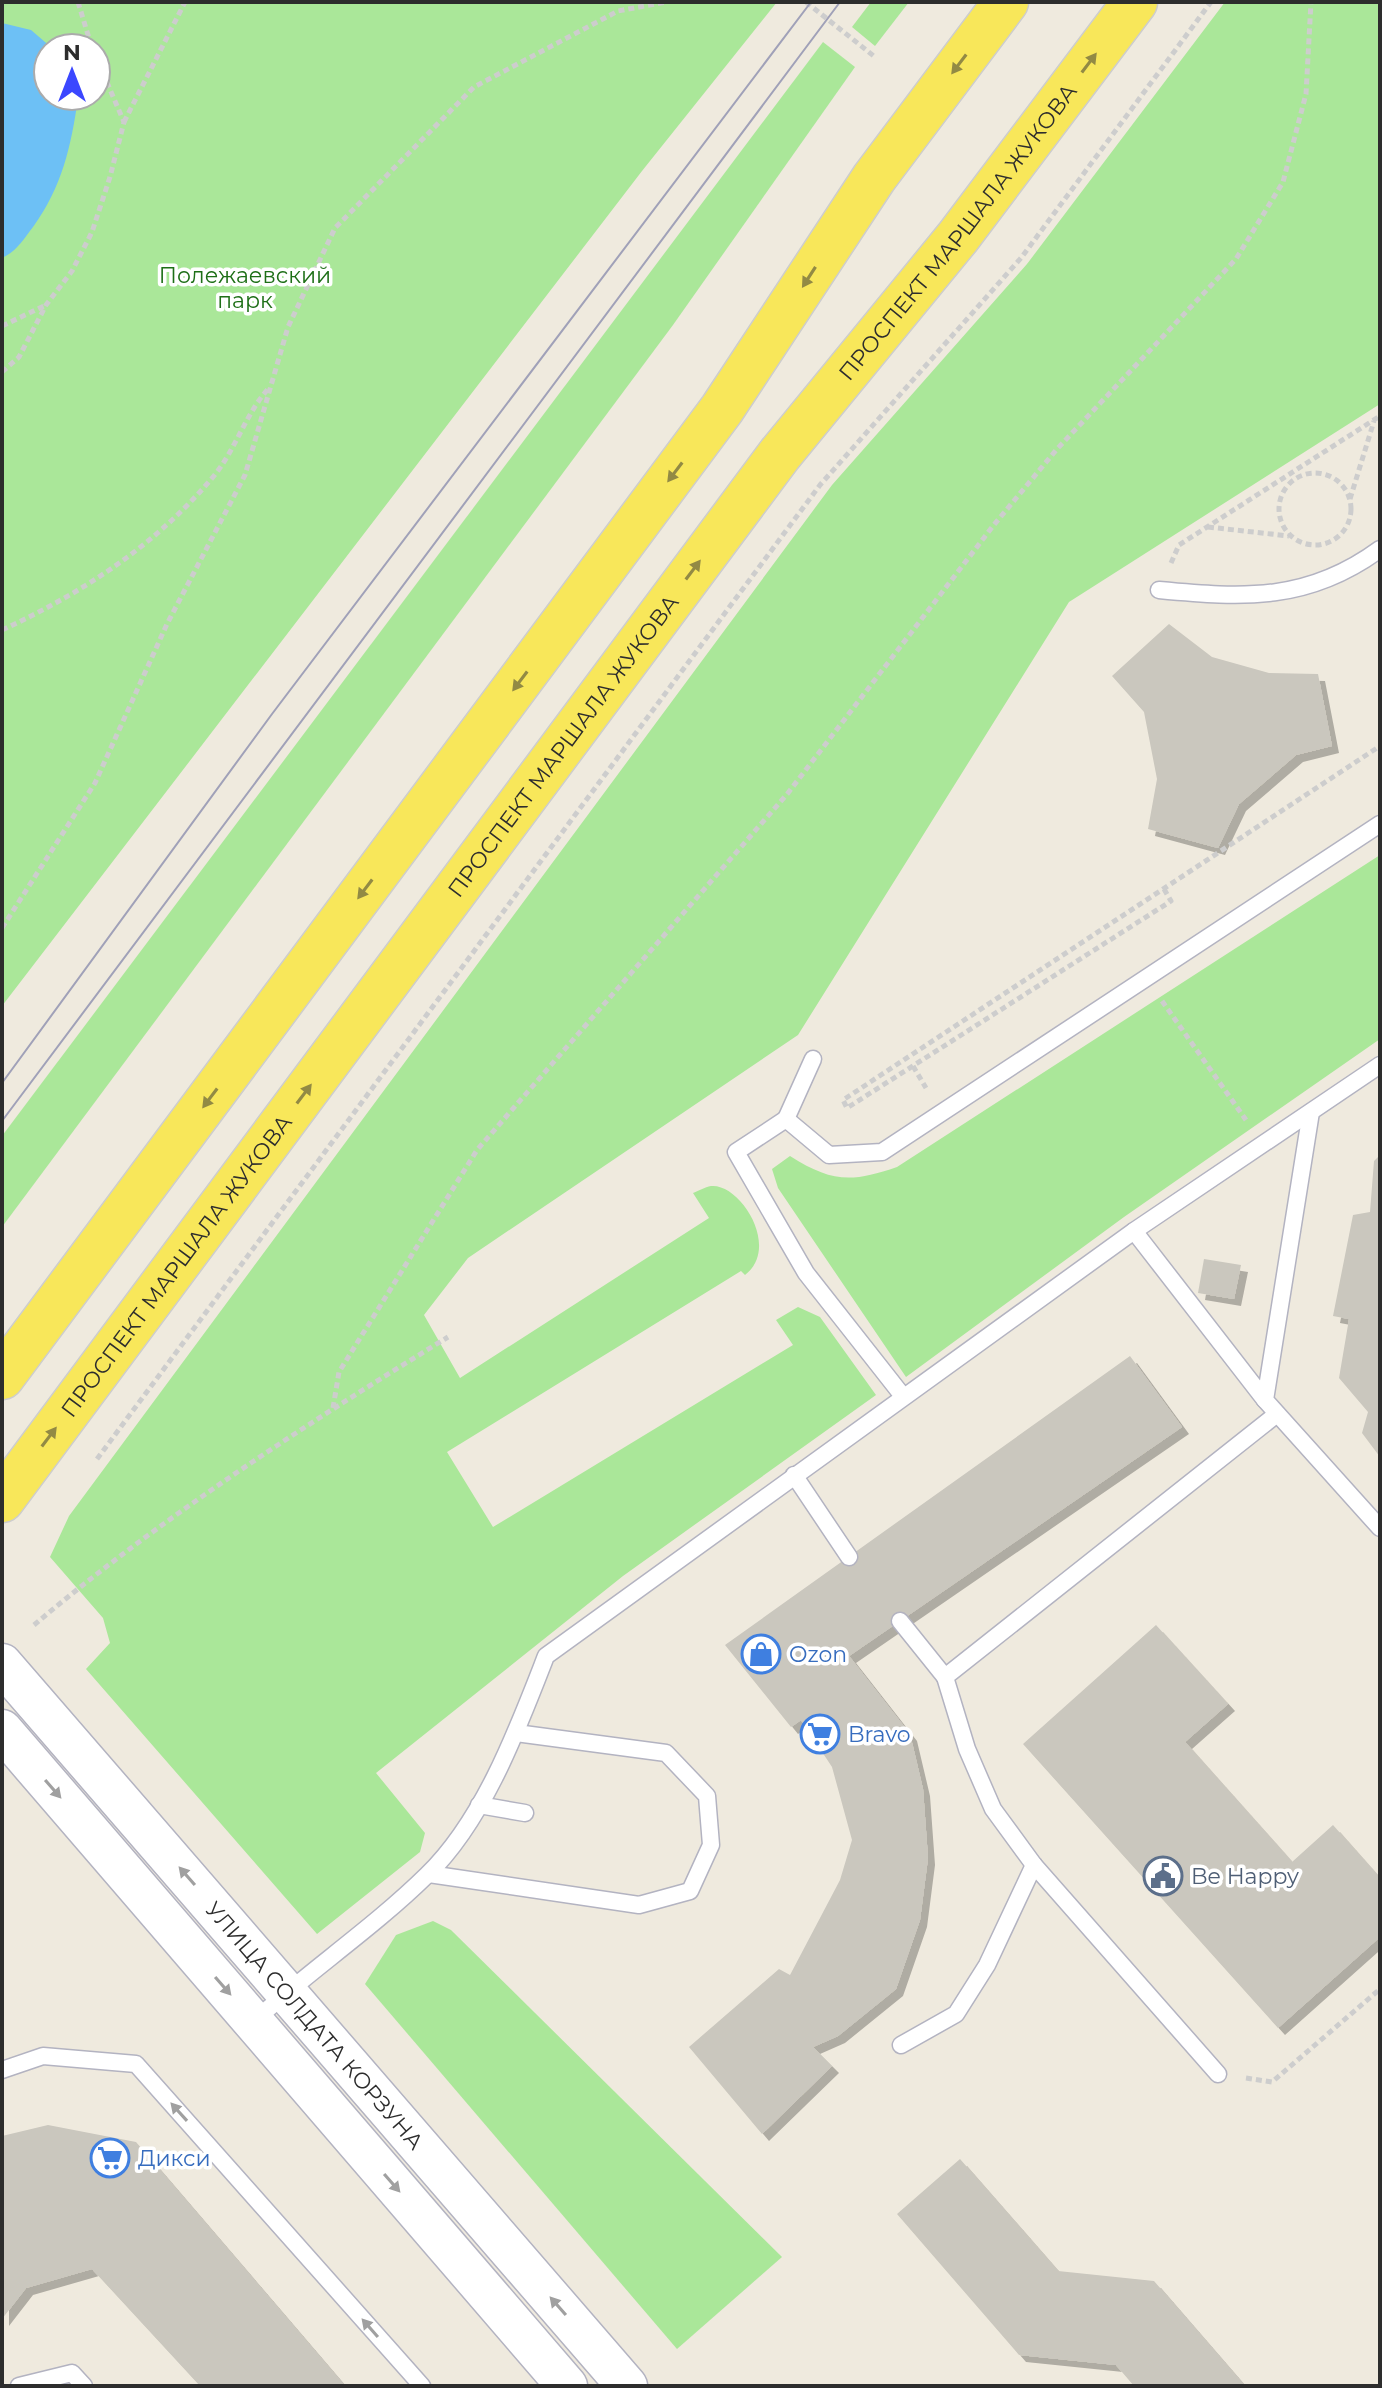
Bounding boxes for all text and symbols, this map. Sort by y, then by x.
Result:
north arrow [32,32,112,112]
text: N [63,39,81,66]
one-way arrow [1081,53,1097,73]
one-way arrow [952,54,968,75]
street label: ПРОСПЕКТ МАРШАЛА ЖУКОВА [833,78,1083,386]
park label: Полежаевский парк [159,262,331,314]
one-way arrow [802,266,817,287]
one-way arrow [668,462,684,482]
one-way arrow [685,560,700,581]
street label: ПРОСПЕКТ МАРШАЛА ЖУКОВА [442,589,685,902]
one-way arrow [513,670,528,691]
one-way arrow [357,878,373,900]
one-way arrow [296,1083,311,1104]
one-way arrow [202,1088,218,1108]
street label: ПРОСПЕКТ МАРШАЛА ЖУКОВА [55,1109,298,1422]
one-way arrow [40,1427,56,1447]
shop icon: Ozon [740,1633,782,1675]
place label: Ozon [789,1641,847,1668]
supermarket icon: Bravo [799,1713,841,1755]
place label: Bravo [848,1721,911,1748]
one-way arrow [44,1778,61,1798]
public building icon: Be Happy [1142,1855,1184,1897]
place label: Be Happy [1191,1863,1299,1890]
one-way arrow [179,1866,196,1886]
street label: УЛИЦА СОЛДАТА КОРЗУНА [200,1896,430,2155]
one-way arrow [214,1975,231,1995]
one-way arrow [171,2103,188,2123]
supermarket icon: Дикси [89,2137,131,2179]
place label: Дикси [138,2145,211,2172]
one-way arrow [383,2172,400,2192]
one-way arrow [550,2296,567,2316]
one-way arrow [362,2318,380,2337]

